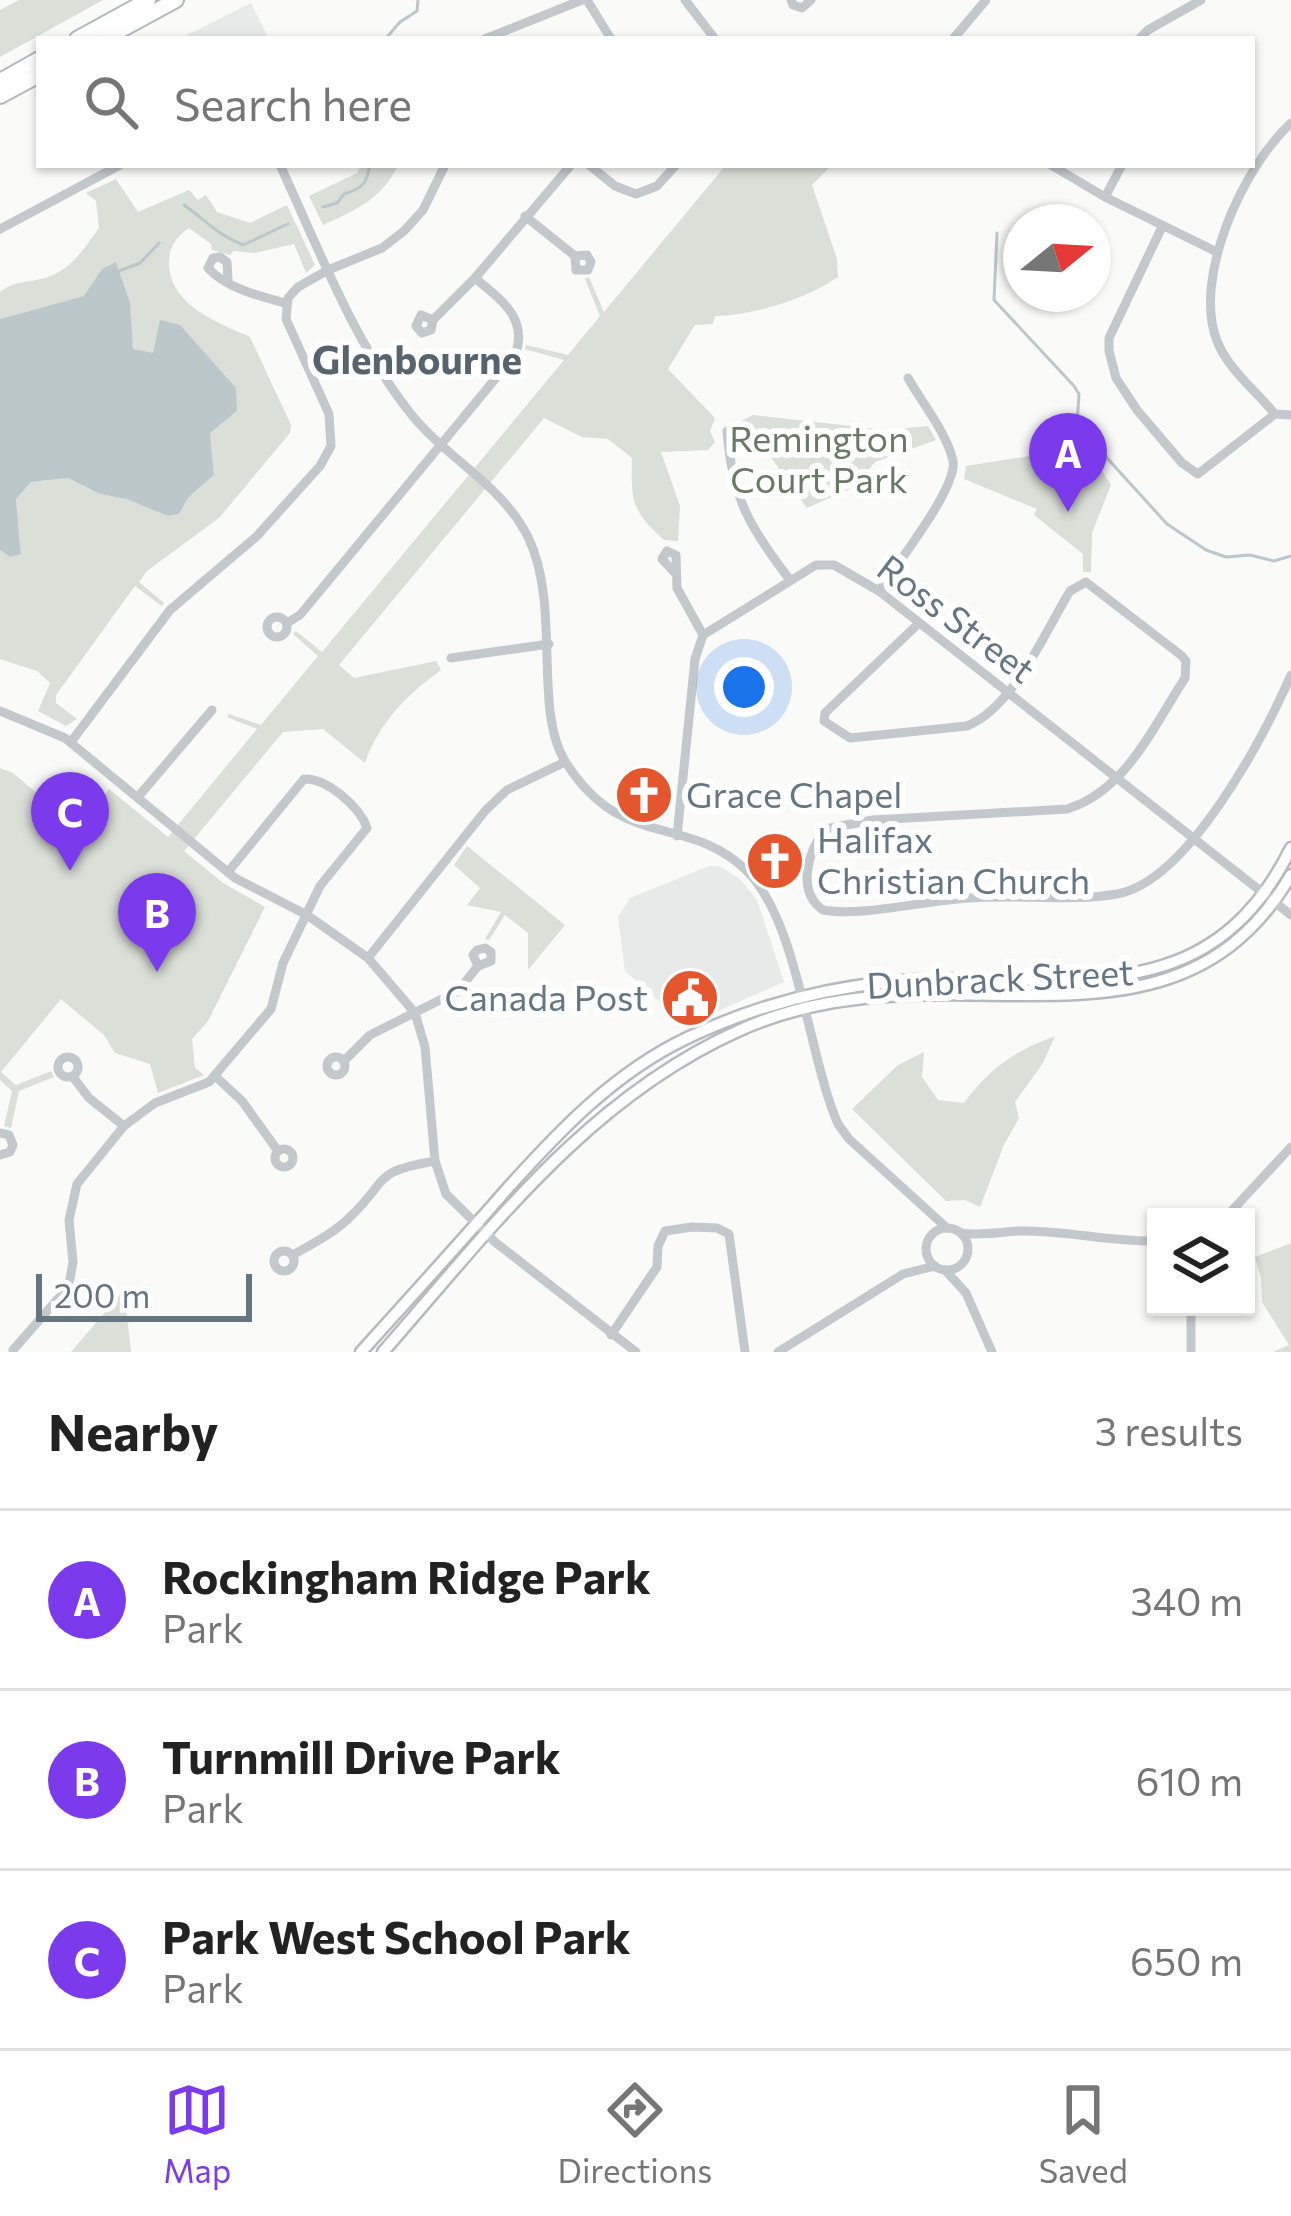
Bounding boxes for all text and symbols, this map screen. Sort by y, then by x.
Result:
search box [36,36,1255,168]
icon: search [78,69,144,135]
text: Search here [174,75,412,130]
north arrow [1003,204,1111,312]
district label: Glenbourne [312,334,522,382]
pin: A [1029,413,1107,512]
park label: Remington Court Park [729,415,909,500]
street label: Ross Street [870,544,1044,691]
your location [714,657,774,717]
church icon: Grace Chapel [613,764,675,826]
place label: Grace Chapel [686,771,902,815]
pin: C [31,772,109,871]
place label: Halifax Christian Church [817,816,1090,901]
church icon: Halifax Christian Church [744,830,806,892]
pin: B [118,873,196,972]
street label: Dunbrack Street [865,948,1135,1006]
public building icon: Canada Post [659,967,721,1029]
place label: Canada Post [444,974,648,1018]
map controls [1147,1208,1255,1316]
button: layers [1147,1208,1255,1316]
scale bar [36,1268,252,1321]
text: 200 m [54,1274,150,1315]
text: Nearby [48,1399,218,1462]
text: 3 results [1095,1406,1243,1454]
text: Rockingham Ridge Park [162,1548,651,1603]
text: A [73,1576,101,1624]
text: 340 m [1130,1576,1243,1624]
text: Park [162,1603,244,1651]
text: Turnmill Drive Park [162,1728,561,1783]
text: B [74,1756,100,1804]
text: 610 m [1136,1756,1243,1804]
text: Park [162,1783,244,1831]
text: Park West School Park [162,1908,631,1963]
text: C [74,1936,100,1984]
text: 650 m [1130,1936,1243,1984]
text: Park [162,1963,244,2011]
tab: Map [163,2077,231,2190]
tab: Directions [558,2077,712,2190]
tab: Saved [1039,2077,1128,2190]

